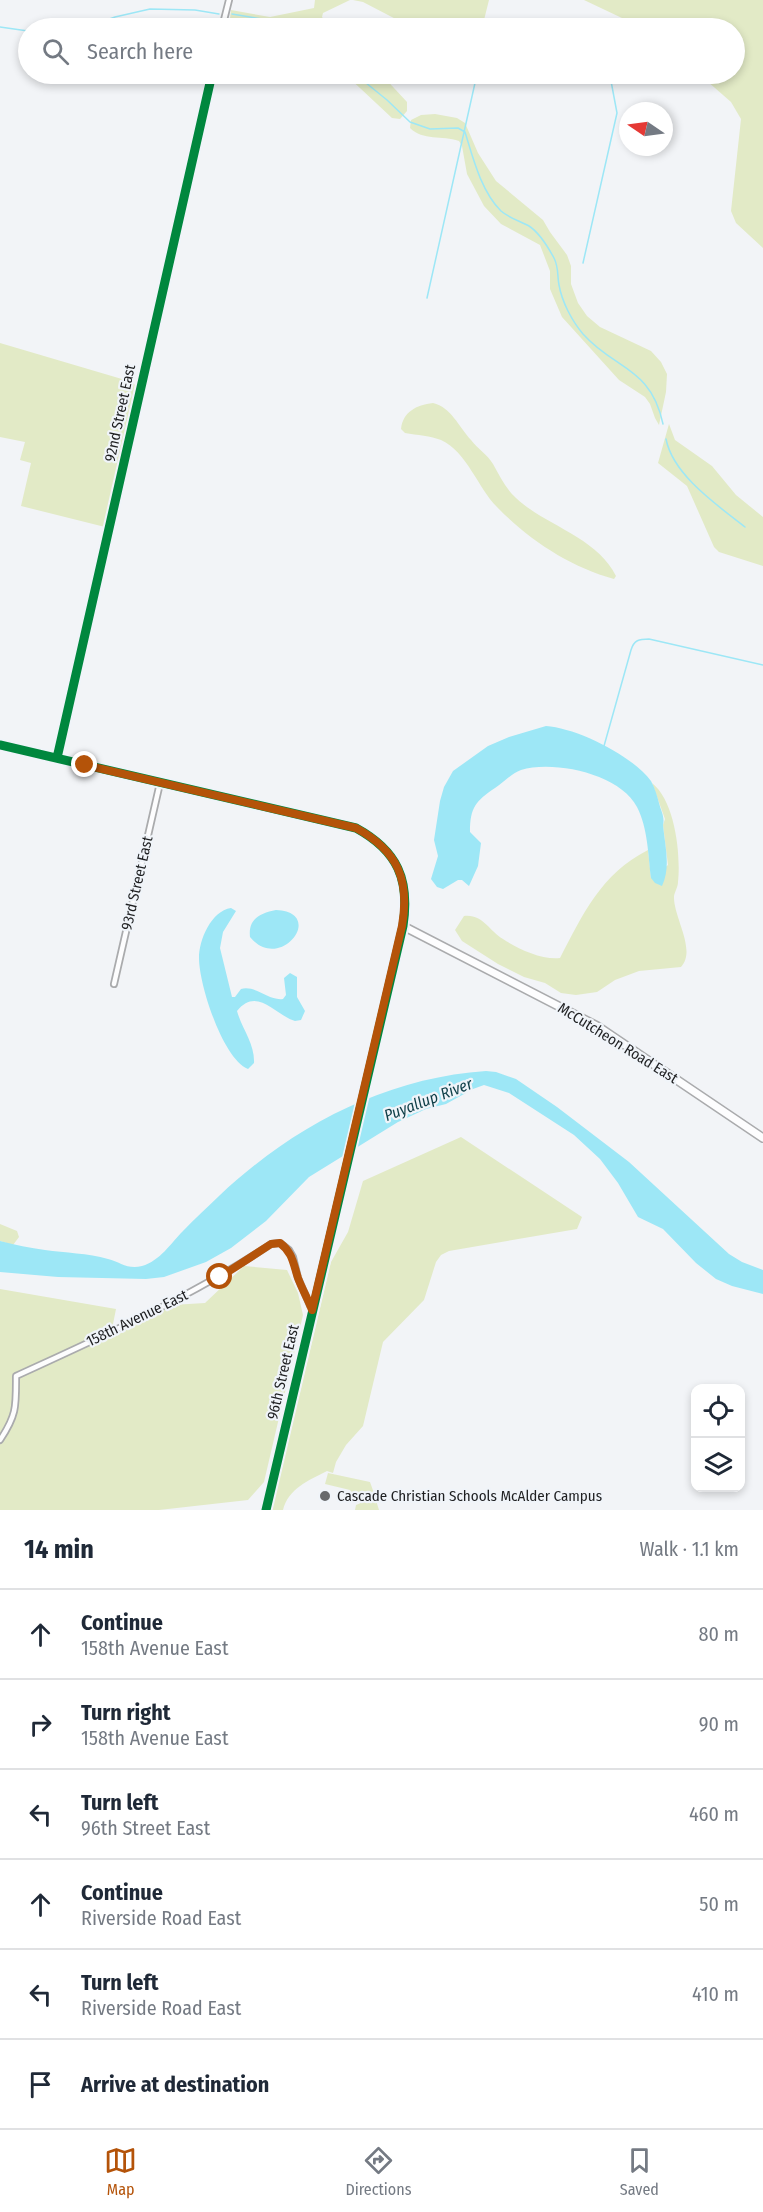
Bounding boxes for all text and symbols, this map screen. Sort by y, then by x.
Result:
search box [18,18,745,84]
icon: search [39,35,72,68]
text: Search here [87,38,193,65]
north arrow [619,102,673,156]
street label: 92nd Street East [101,363,139,463]
route end [71,751,97,777]
street label: 93rd Street East [117,834,157,932]
street label: McCutcheon Road East [555,999,681,1087]
water label: Puyallup River [381,1074,475,1125]
route start [206,1263,232,1289]
street label: 158th Avenue East [83,1286,191,1350]
street label: 96th Street East [263,1323,303,1421]
map controls [691,1384,745,1492]
button: locate [691,1384,745,1438]
button: layers [691,1438,745,1492]
place label: Cascade Christian Schools McAlder Campus [337,1487,602,1505]
marker: Cascade Christian Schools McAlder Campus [318,1489,332,1503]
text: 14 min [24,1534,94,1565]
text: Walk · 1.1 km [640,1537,739,1561]
text: Continue [81,1609,163,1636]
icon: ahead [24,1618,57,1651]
text: 80 m [699,1622,739,1646]
text: 158th Avenue East [81,1636,228,1660]
text: Turn right [81,1699,170,1726]
icon: right [24,1708,57,1741]
text: 90 m [699,1712,739,1736]
text: 158th Avenue East [81,1726,228,1750]
text: Turn left [81,1789,159,1816]
icon: left [24,1798,57,1831]
text: 460 m [689,1802,739,1826]
text: 96th Street East [81,1816,210,1840]
text: Continue [81,1879,163,1906]
icon: ahead [24,1888,57,1921]
text: 50 m [699,1892,739,1916]
text: Riverside Road East [81,1906,241,1930]
text: Turn left [81,1969,159,1996]
icon: left [24,1978,57,2011]
text: 410 m [692,1982,739,2006]
text: Riverside Road East [81,1996,241,2020]
icon: arrive [24,2068,57,2101]
text: Arrive at destination [81,2071,269,2098]
tab: Map [104,2144,137,2199]
tab: Directions [345,2144,412,2199]
tab: Saved [620,2144,659,2199]

